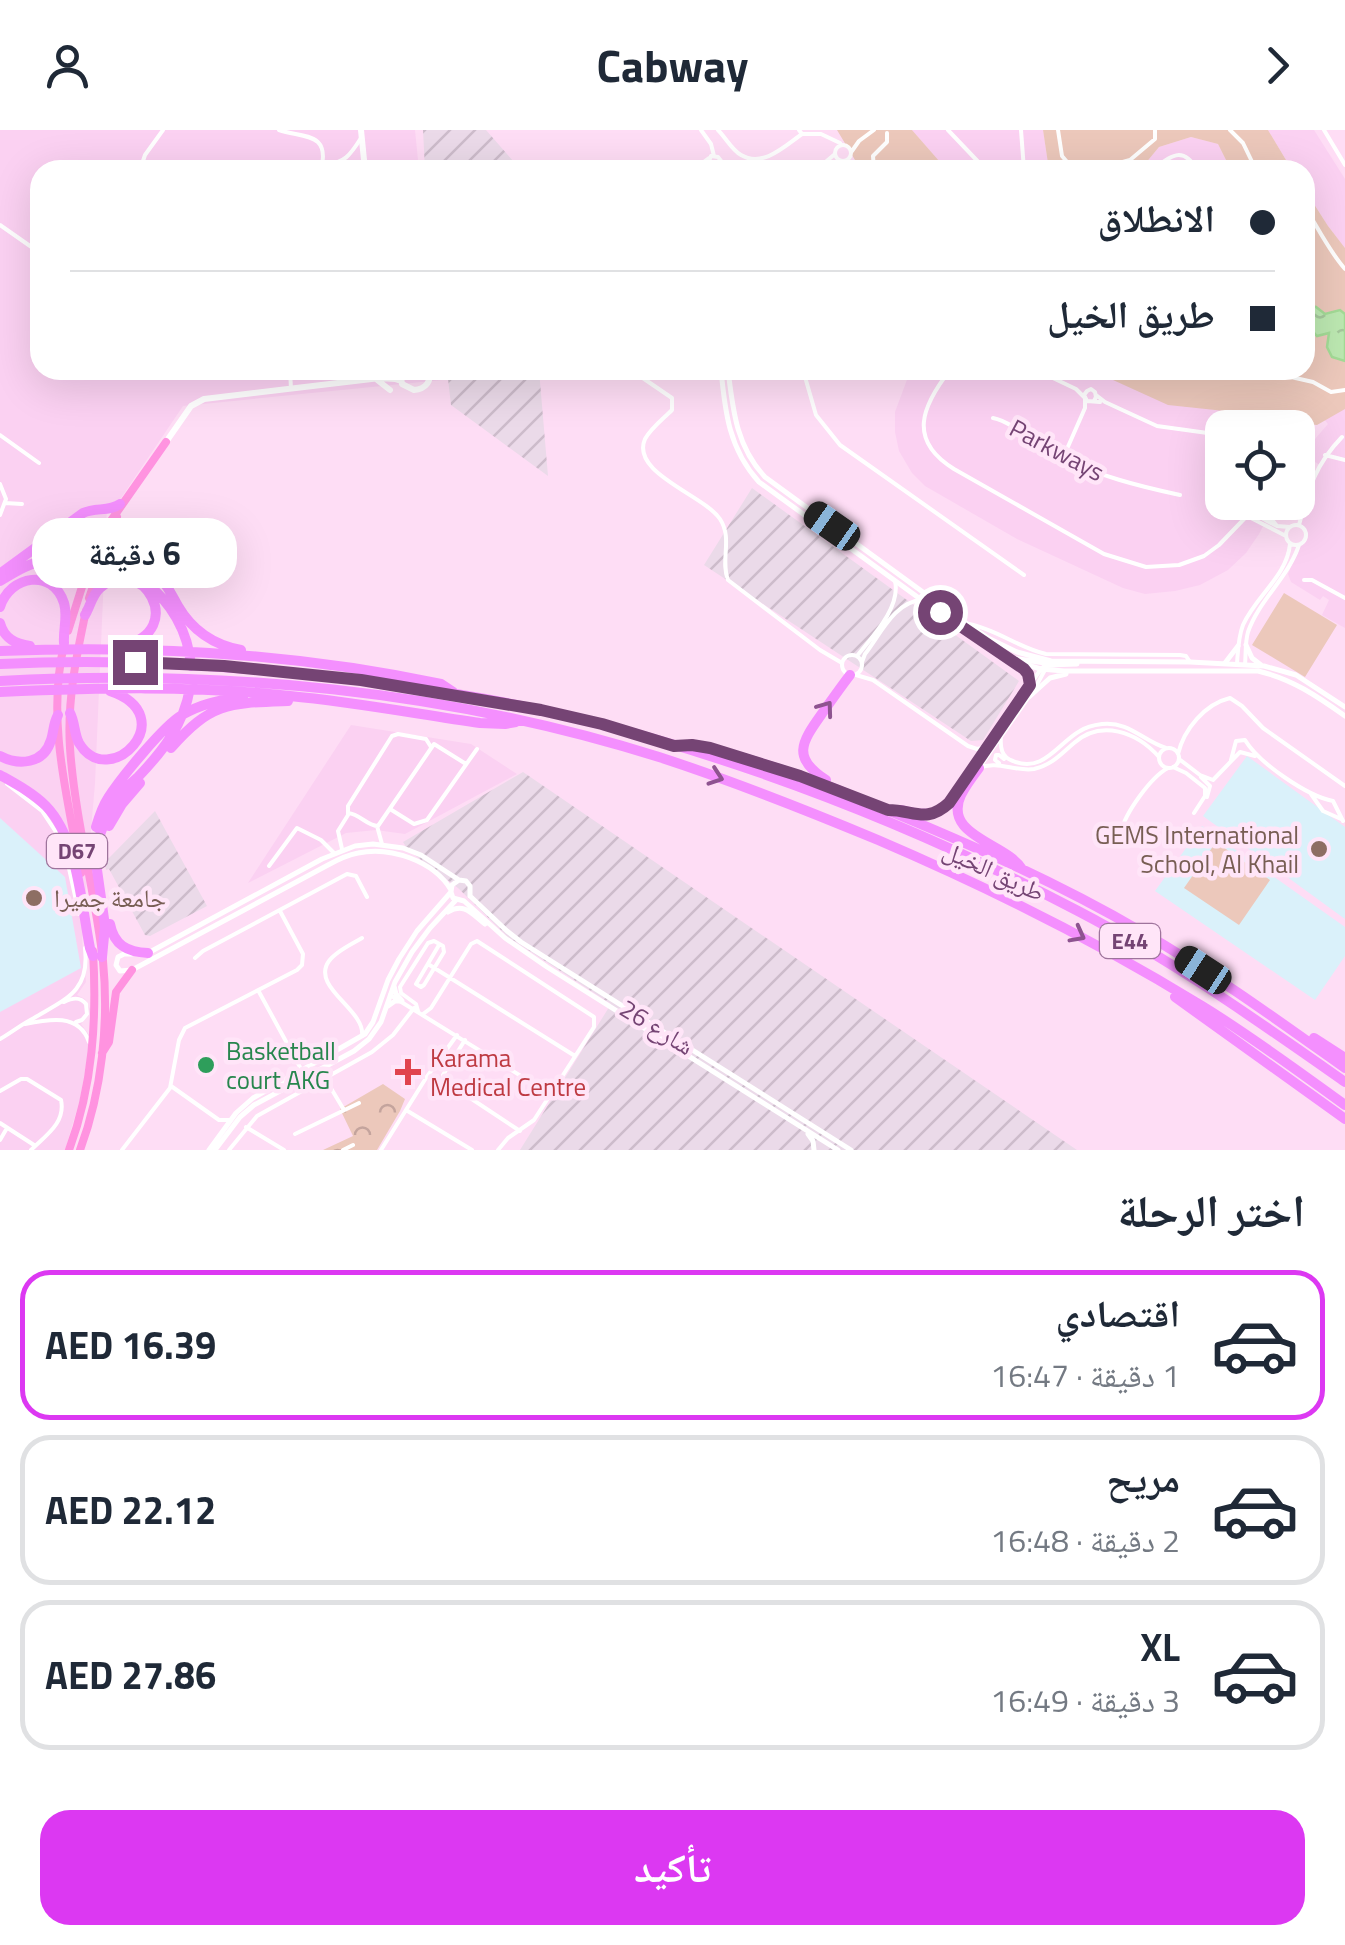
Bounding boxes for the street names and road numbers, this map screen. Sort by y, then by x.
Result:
street label: Parkways [1003,409,1111,491]
street label: طريق الخيل [937,831,1051,911]
road number: D67 [47,834,107,868]
road number: E44 [1100,924,1160,958]
street label: شارع 26 [613,989,701,1065]

